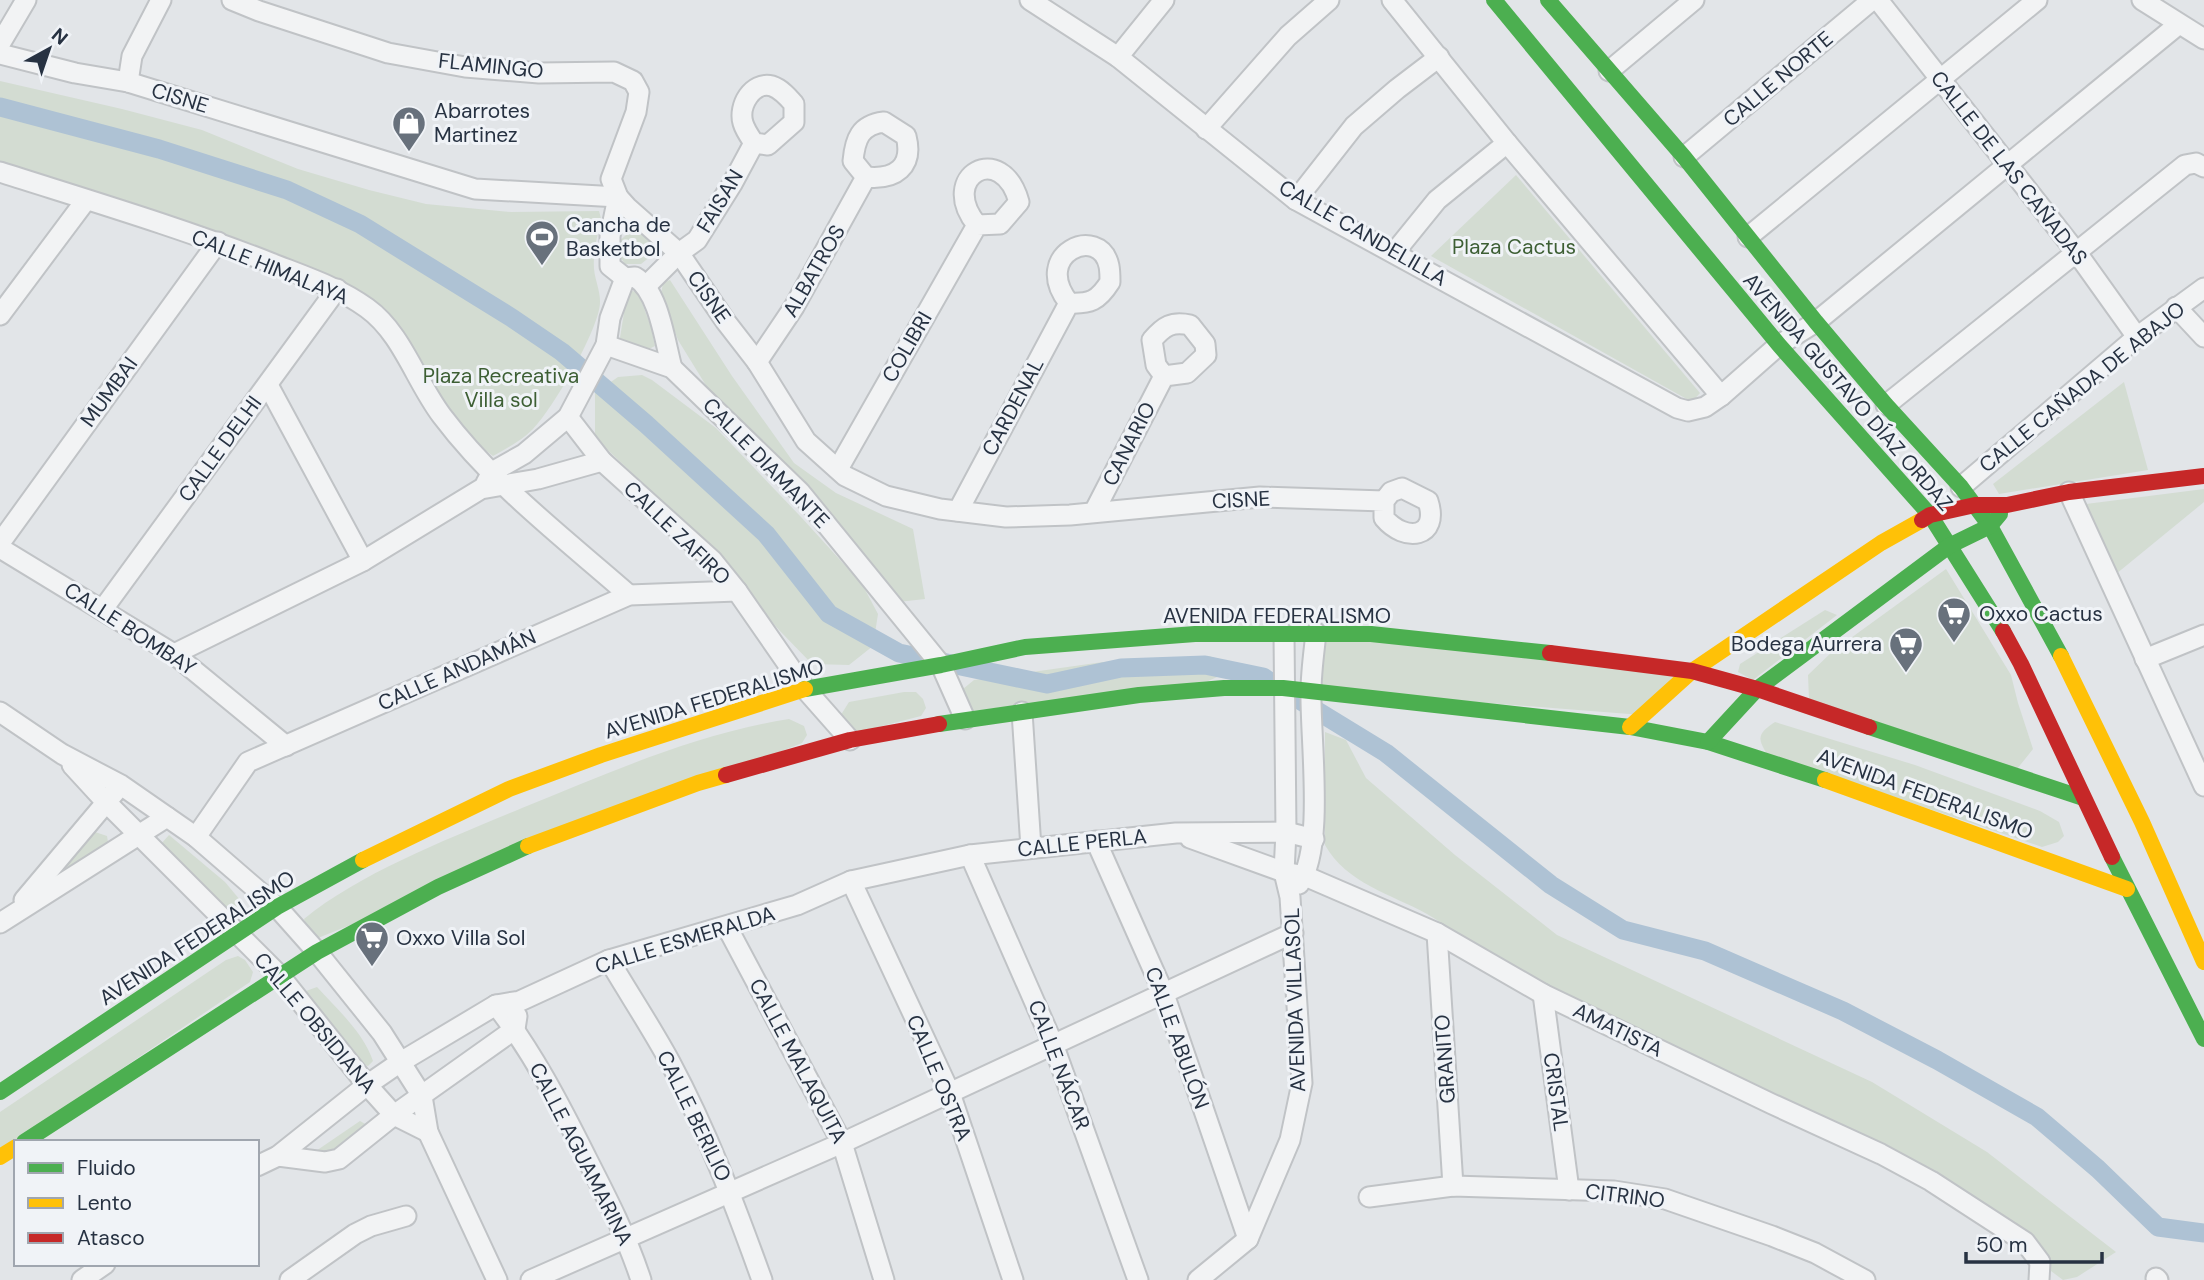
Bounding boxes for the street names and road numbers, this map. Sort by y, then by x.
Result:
street label: CALLE NORTE [1717,25,1839,133]
street label: FLAMINGO [437,47,545,85]
street label: CALLE DE LAS CAÑADAS [1924,65,2094,271]
street label: CISNE [148,76,212,120]
street label: FAISAN [690,164,750,238]
street label: CALLE CANDELILLA [1274,173,1452,293]
street label: ALBATROS [776,220,852,322]
street label: CALLE HIMALAYA [187,223,353,311]
street label: CISNE [681,265,737,329]
street label: AVENIDA GUSTAVO DÍAZ ORDAZ [1737,267,1959,517]
street label: CALLE CAÑADA DE ABAJO [1973,295,2191,479]
street label: COLIBRI [876,307,938,387]
street label: MUMBAI [74,351,144,433]
street label: CARDENAL [976,353,1050,461]
street label: CALLE DELHI [172,390,268,508]
street label: CALLE DIAMANTE [696,392,836,534]
street label: CANARIO [1096,397,1162,491]
street label: CALLE ZAFIRO [617,475,737,591]
street label: CISNE [1211,484,1271,516]
street label: CALLE BOMBAY [59,576,201,682]
street label: AVENIDA FEDERALISMO [1163,602,1391,630]
street label: CALLE ANDAMÁN [374,623,540,717]
street label: AVENIDA FEDERALISMO [601,652,827,746]
street label: AVENIDA FEDERALISMO [1813,742,2037,846]
street label: CALLE PERLA [1016,822,1148,864]
street label: AVENIDA FEDERALISMO [94,864,300,1012]
street label: CALLE ESMERALDA [592,899,778,981]
street label: AVENIDA VILLASOL [1278,907,1312,1093]
street label: CALLE OBSIDIANA [248,947,382,1099]
street label: CALLE ABULÓN [1138,963,1216,1113]
street label: CALLE MALAQUITA [743,974,853,1148]
street label: CALLE NÁCAR [1021,996,1097,1134]
street label: AMATISTA [1569,996,1668,1064]
street label: CALLE OSTRA [900,1011,978,1145]
street label: GRANITO [1428,1014,1462,1104]
street label: CALLE BERILIO [650,1046,738,1186]
street label: CRISTAL [1537,1051,1575,1133]
street label: CALLE AGUAMARINA [523,1058,639,1250]
street label: CITRINO [1584,1177,1666,1215]

